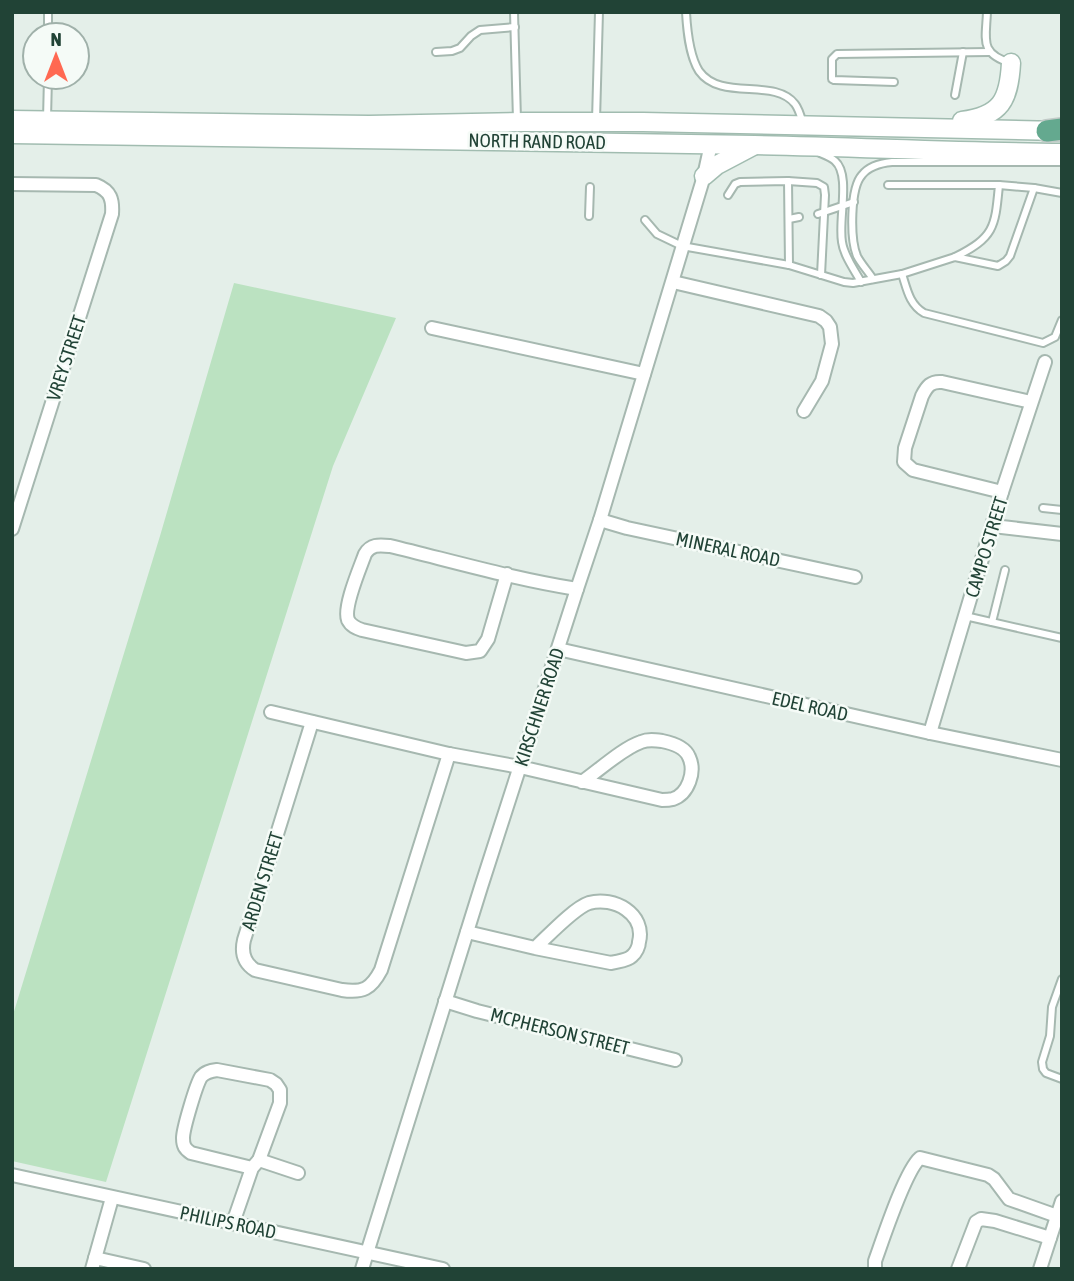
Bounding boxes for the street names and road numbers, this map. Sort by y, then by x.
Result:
street label: NORTH RAND ROAD [468,129,606,153]
street label: VREY STREET [42,312,90,403]
street label: CAMPO STREET [960,493,1012,600]
street label: MINERAL ROAD [674,527,782,571]
street label: KIRSCHNER ROAD [510,645,568,769]
street label: EDEL ROAD [770,687,850,725]
street label: ARDEN STREET [237,829,288,933]
street label: MCPHERSON STREET [488,1003,632,1059]
street label: PHILIPS ROAD [178,1201,278,1243]

